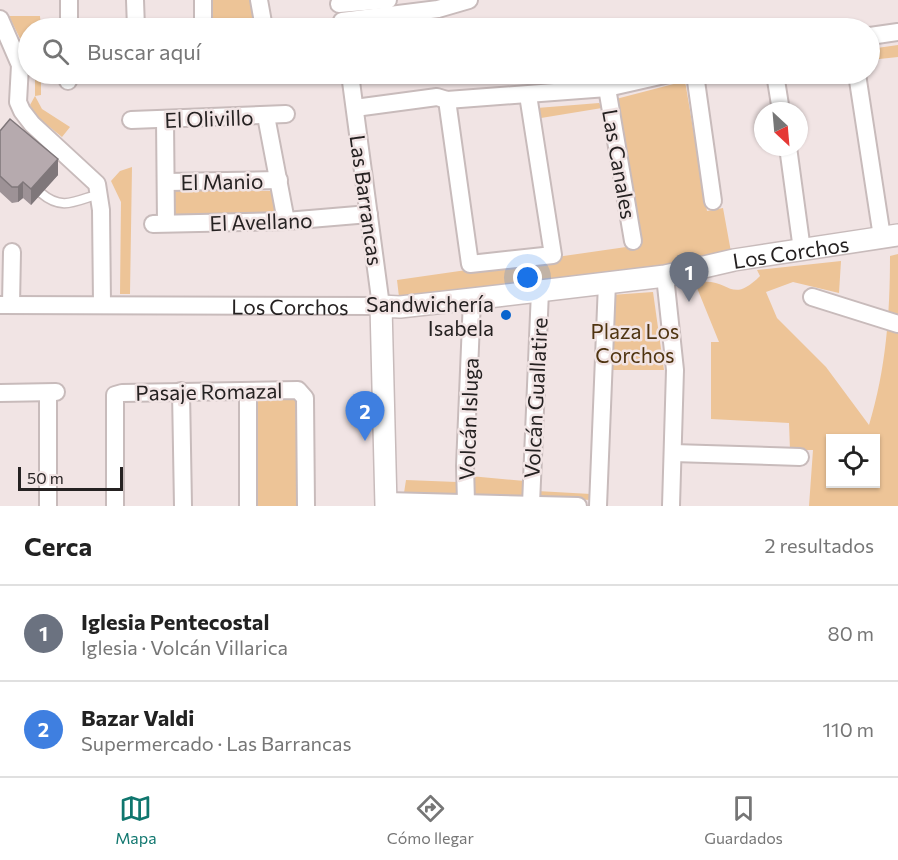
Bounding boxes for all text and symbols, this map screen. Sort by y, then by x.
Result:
search box [18,18,880,84]
icon: search [39,35,72,68]
text: Buscar aquí [87,38,201,65]
north arrow [754,102,808,156]
street label: El Olivillo [164,104,254,132]
street label: Las Canales [598,107,642,221]
street label: Las Barrancas [345,133,389,267]
street label: El Manio [180,168,264,194]
street label: El Avellano [209,207,313,235]
street label: Los Corchos [731,230,850,273]
pin: 1 [670,252,708,302]
your location [513,263,542,292]
place label: Sandwichería Isabela [366,291,494,340]
street label: Los Corchos [231,293,349,318]
marker: Sandwichería Isabela [499,308,513,322]
street label: Volcán Guallatire [518,317,552,479]
park label: Plaza Los Corchos [591,318,679,367]
street label: Volcán Isluga [453,357,483,481]
street label: Pasaje Romazal [135,377,283,405]
pin: 2 [346,392,385,441]
map controls [826,434,880,488]
button: locate [826,434,880,488]
scale bar [18,464,123,492]
text: 50 m [27,468,64,487]
text: Cerca [24,530,92,561]
text: 2 resultados [764,533,874,557]
text: Iglesia Pentecostal [81,608,269,635]
text: 1 [39,621,48,645]
text: 80 m [828,621,874,645]
text: Iglesia · Volcán Villarica [81,635,288,659]
text: Bazar Valdi [81,704,194,731]
text: 2 [38,717,49,741]
text: 110 m [823,717,874,741]
text: Supermercado · Las Barrancas [81,731,352,755]
tab: Mapa [115,792,157,847]
tab: Cómo llegar [387,792,474,847]
tab: Guardados [704,792,783,847]

